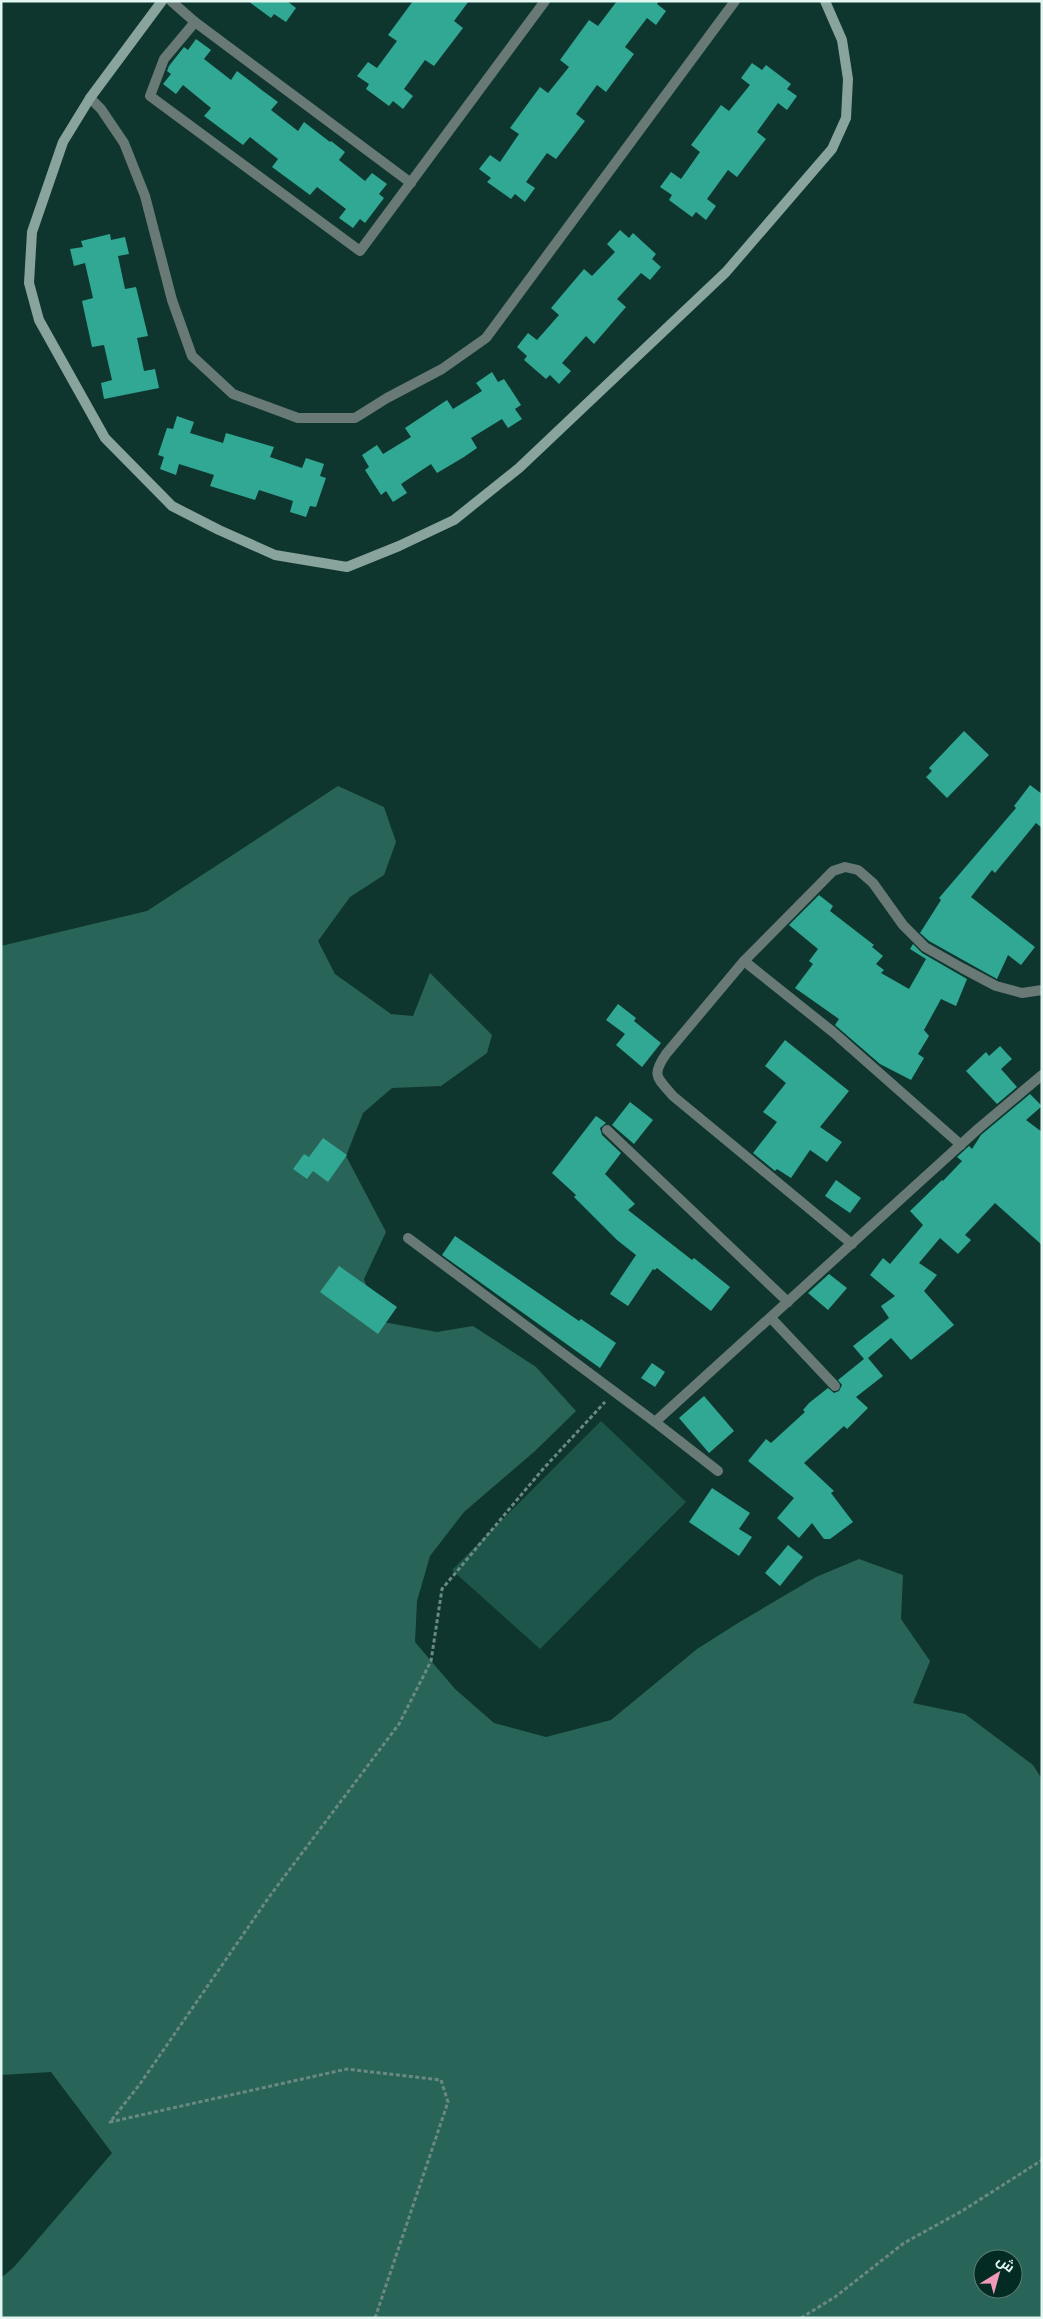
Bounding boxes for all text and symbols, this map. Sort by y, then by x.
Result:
north arrow [973,2249,1023,2299]
text: ش [993,2252,1018,2276]

